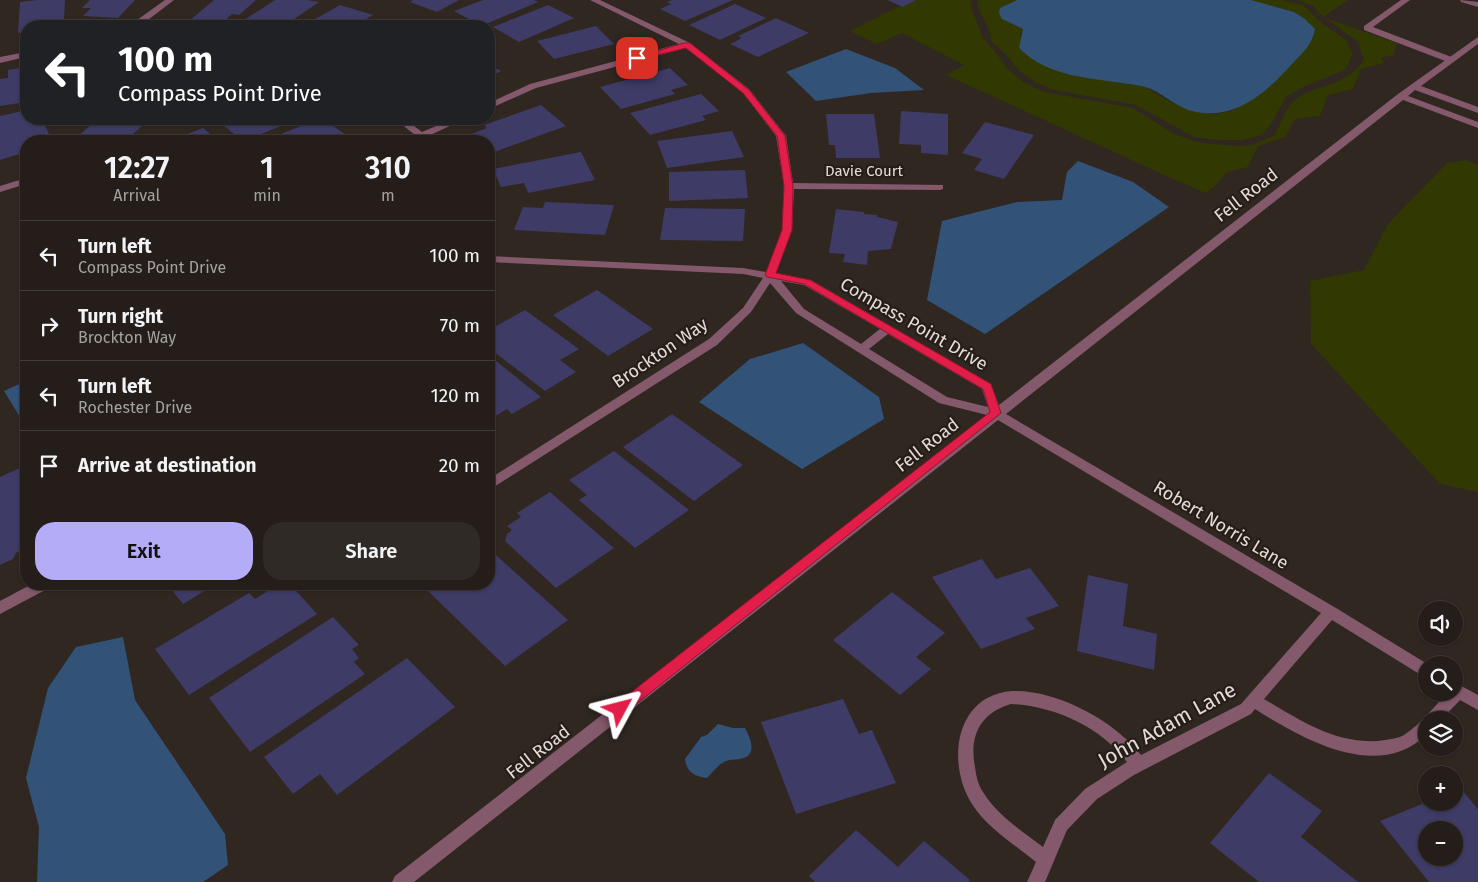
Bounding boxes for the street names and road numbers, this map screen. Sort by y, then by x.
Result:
street label: Davie Court [825,162,904,180]
street label: Fell Road [1210,163,1282,227]
street label: Compass Point Drive [836,273,992,375]
street label: Brockton Way [608,313,712,393]
street label: Fell Road [891,413,963,477]
street label: Robert Norris Lane [1149,476,1293,574]
street label: John Adam Lane [1093,676,1241,774]
street label: Fell Road [502,720,574,784]

